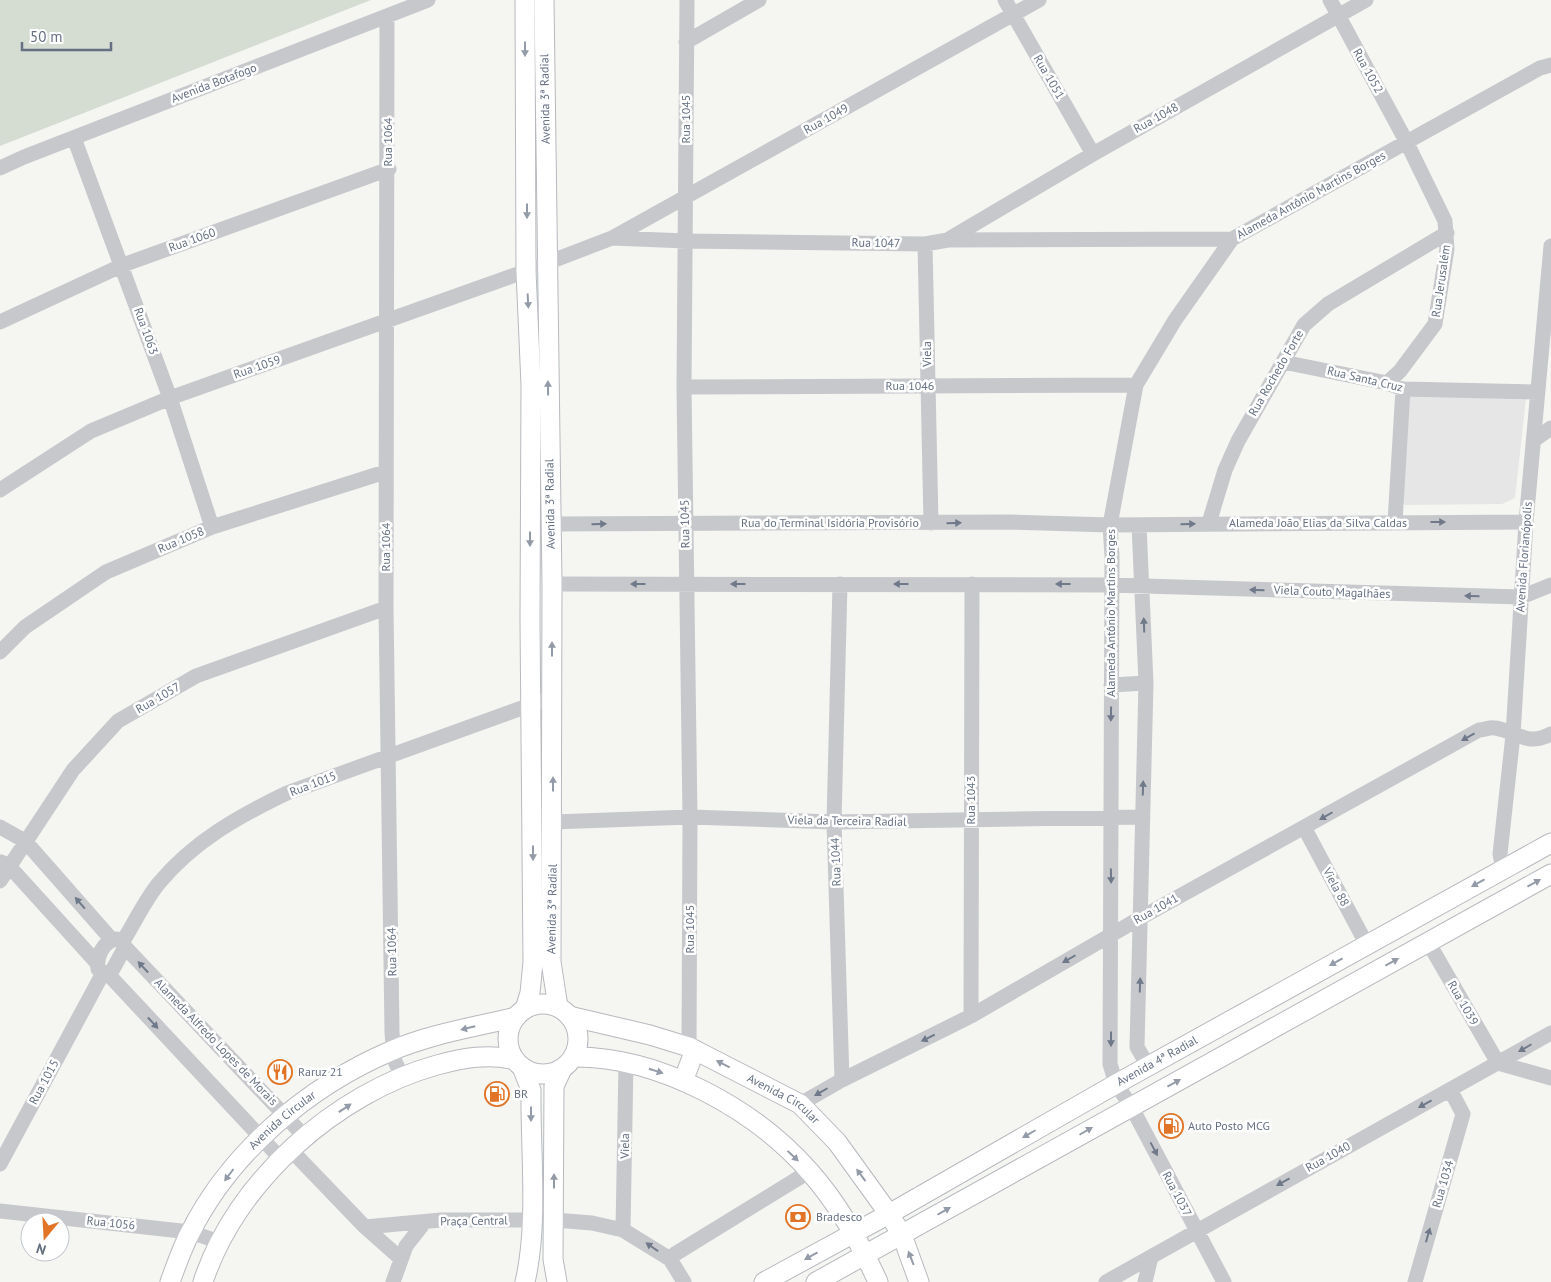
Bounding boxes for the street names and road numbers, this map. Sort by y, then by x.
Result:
street label: Rua 1052 [1350,46,1387,96]
street label: Rua 1051 [1031,52,1068,102]
street label: Avenida 3ª Radial [536,53,553,144]
street label: Avenida Botafogo [169,59,259,106]
street label: Rua 1045 [678,95,693,143]
street label: Rua 1048 [1131,99,1181,136]
street label: Rua 1049 [801,100,851,137]
street label: Rua 1064 [380,117,395,166]
street label: Alameda Antônio Martins Borges [1234,147,1388,242]
street label: Rua 1060 [166,224,218,255]
street label: Rua 1047 [851,235,901,250]
street label: Rua Jerusalém [1428,244,1453,318]
street label: Rua 1063 [131,305,162,356]
street label: Rua Rochedo Forte [1245,327,1306,418]
street label: Viela [919,341,934,368]
street label: Rua 1059 [231,351,282,382]
street label: Rua Santa Cruz [1326,363,1404,395]
street label: Rua 1046 [886,378,934,393]
street label: Avenida 3ª Radial [541,458,558,549]
street label: Rua 1045 [677,499,692,549]
street label: Avenida Florianópolis [1512,501,1535,613]
street label: Rua do Terminal Isidória Provisório [741,515,919,530]
street label: Alameda João Elias da Silva Caldas [1229,515,1407,530]
street label: Rua 1064 [378,522,393,571]
street label: Rua 1058 [155,523,206,556]
street label: Alameda Antônio Martins Borges [1103,529,1118,697]
street label: Viela Couto Magalhães [1272,582,1391,601]
street label: Rua 1057 [133,679,183,716]
street label: Rua 1015 [287,768,338,799]
street label: Rua 1043 [963,776,978,824]
street label: Viela da Terceira Radial [786,812,907,829]
street label: Rua 1044 [827,837,844,887]
street label: Avenida 3ª Radial [543,863,560,954]
street label: Viela 88 [1320,864,1353,909]
street label: Rua 1041 [1131,890,1181,927]
street label: Rua 1045 [682,905,697,953]
street label: Rua 1064 [384,927,399,977]
street label: Alameda Alfredo Lopes de Morais [152,975,281,1108]
street label: Rua 1039 [1445,978,1482,1028]
street label: Avenida 4ª Radial [1114,1032,1200,1089]
street label: Rua 1015 [25,1057,62,1107]
street label: Avenida Circular [745,1070,823,1127]
street label: Avenida Circular [245,1087,318,1152]
street label: Viela [617,1133,632,1160]
street label: Rua 1040 [1303,1138,1353,1175]
street label: Rua 1034 [1429,1158,1457,1209]
street label: Rua 1037 [1159,1169,1196,1219]
street label: Rua 1056 [86,1212,136,1233]
street label: Praça Central [440,1212,508,1229]

